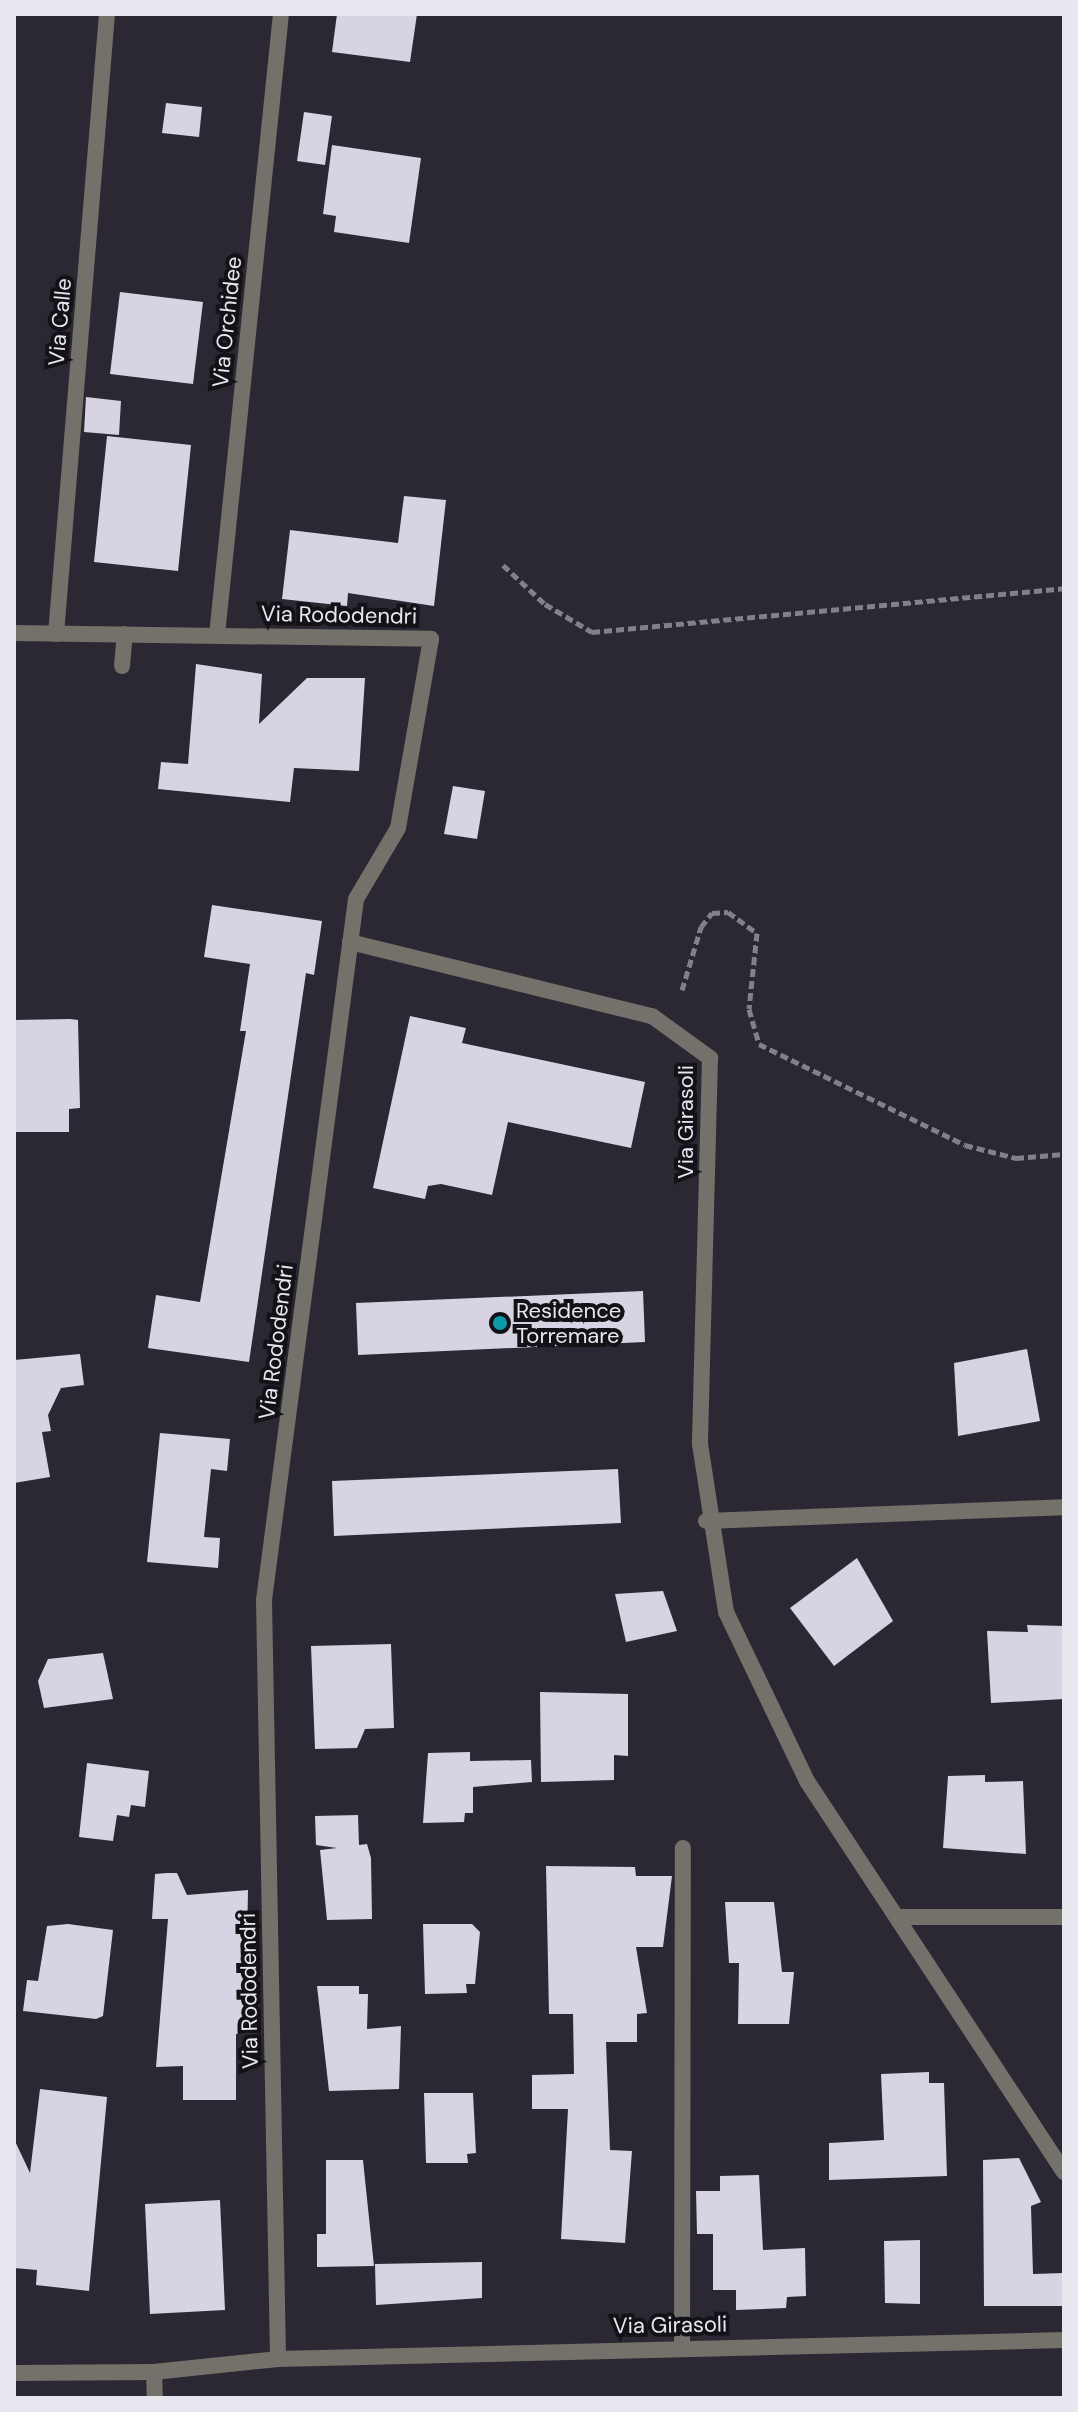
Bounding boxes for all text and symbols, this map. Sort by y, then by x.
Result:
street label: Via Orchidee [207,255,247,389]
street label: Via Calle [43,277,77,367]
street label: Via Rododendri [261,600,417,630]
street label: Via Girasoli [673,1065,699,1179]
street label: Via Rododendri [253,1263,299,1421]
place label: Residence Torremare [516,1297,621,1348]
marker: Residence Torremare [491,1314,509,1332]
street label: Via Rododendri [234,1913,264,2069]
street label: Via Girasoli [613,2311,727,2339]

